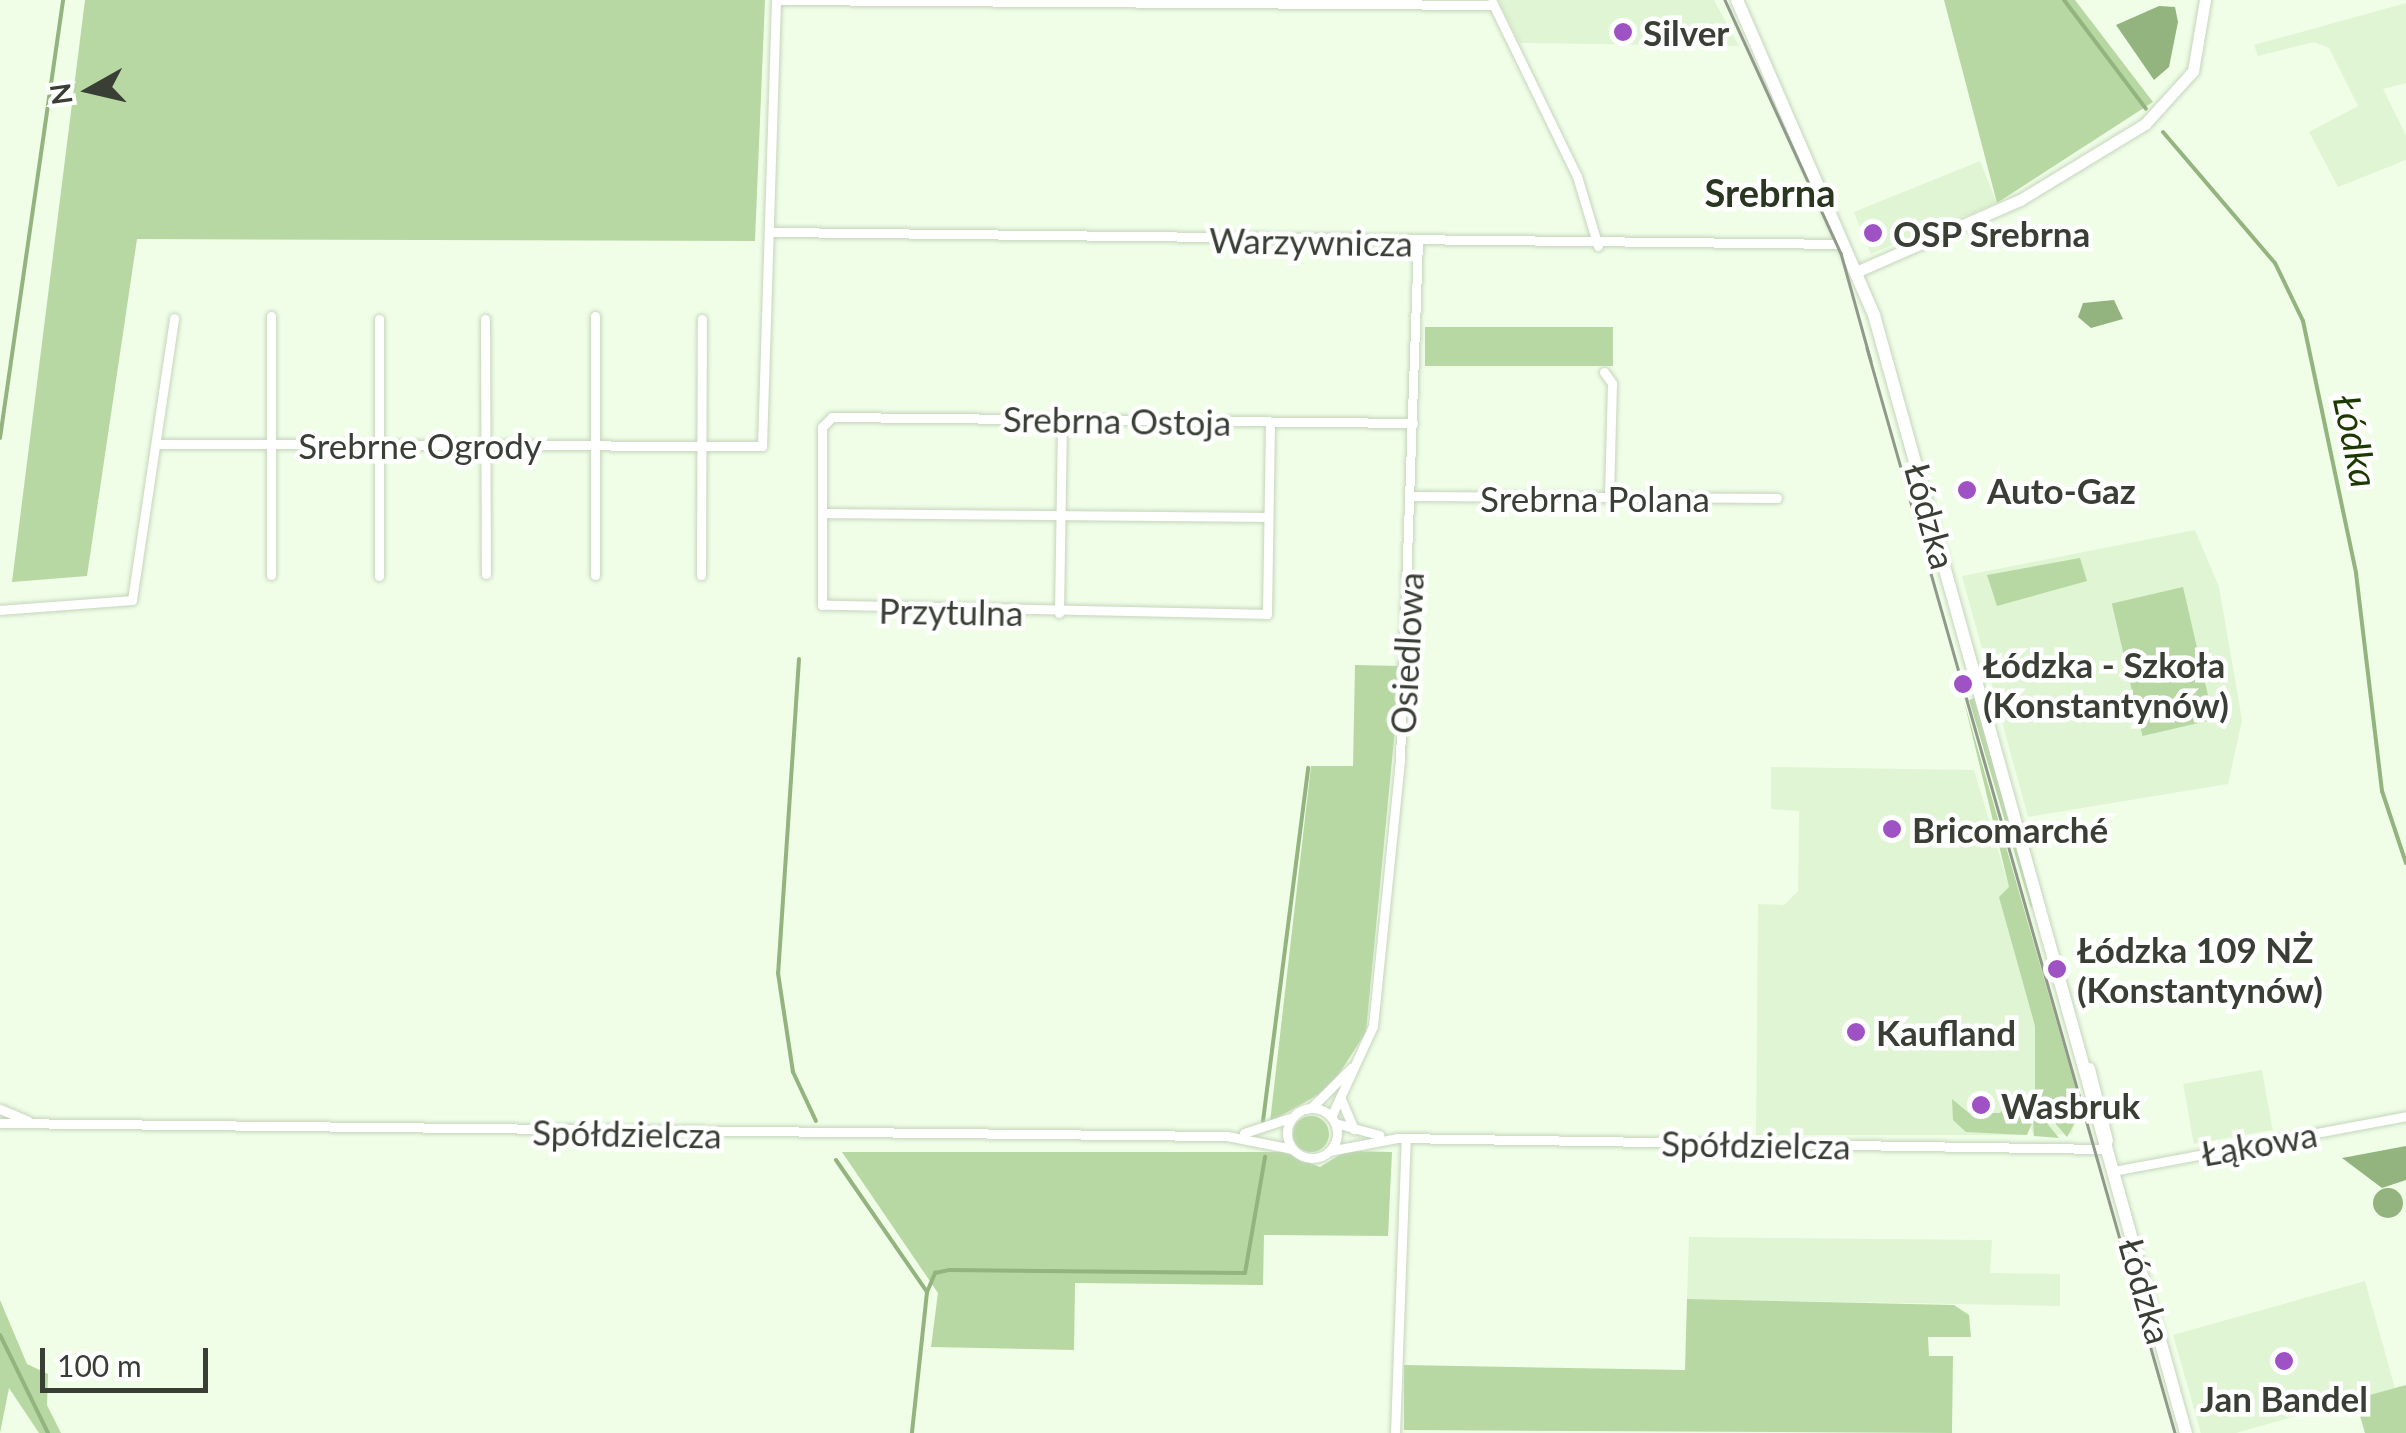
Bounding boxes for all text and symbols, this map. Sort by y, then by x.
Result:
place label: Silver [1643,11,1729,53]
marker: Silver [1612,21,1634,43]
north arrow [40,40,140,140]
text: N [42,81,79,107]
district label: Srebrna [1705,170,1835,216]
place label: OSP Srebrna [1893,212,2091,254]
street label: Warzywnicza [1209,218,1413,264]
marker: OSP Srebrna [1862,222,1884,244]
water label: Łódka [2324,390,2388,492]
street label: Srebrna Ostoja [1002,397,1232,443]
street label: Srebrne Ogrody [298,424,542,466]
street label: Łódzka [1897,459,1965,573]
place label: Auto-Gaz [1987,469,2136,511]
street label: Srebrna Polana [1480,477,1710,519]
marker: Auto-Gaz [1956,479,1978,501]
street label: Osiedlowa [1381,571,1431,735]
street label: Przytulna [878,589,1024,633]
place label: Łódzka - Szkoła (Konstantynów) [1983,643,2229,725]
marker: Łódzka - Szkoła (Konstantynów) [1952,673,1974,695]
place label: Bricomarché [1912,808,2108,850]
marker: Bricomarché [1881,818,1903,840]
place label: Łódzka 109 NŻ (Konstantynów) [2077,928,2323,1010]
marker: Łódzka 109 NŻ (Konstantynów) [2046,958,2068,980]
place label: Kaufland [1876,1011,2016,1053]
marker: Kaufland [1845,1021,1867,1043]
place label: Wasbruk [2001,1084,2140,1126]
marker: Wasbruk [1970,1094,1992,1116]
street label: Spółdzielcza [532,1110,722,1156]
street label: Łąkowa [2198,1112,2320,1174]
street label: Spółdzielcza [1661,1121,1851,1167]
street label: Łódzka [2111,1233,2181,1349]
scale bar [45,1328,212,1390]
text: 100 m [57,1347,142,1383]
marker: Jan Bandel [2273,1350,2295,1372]
place label: Jan Bandel [2200,1377,2368,1419]

